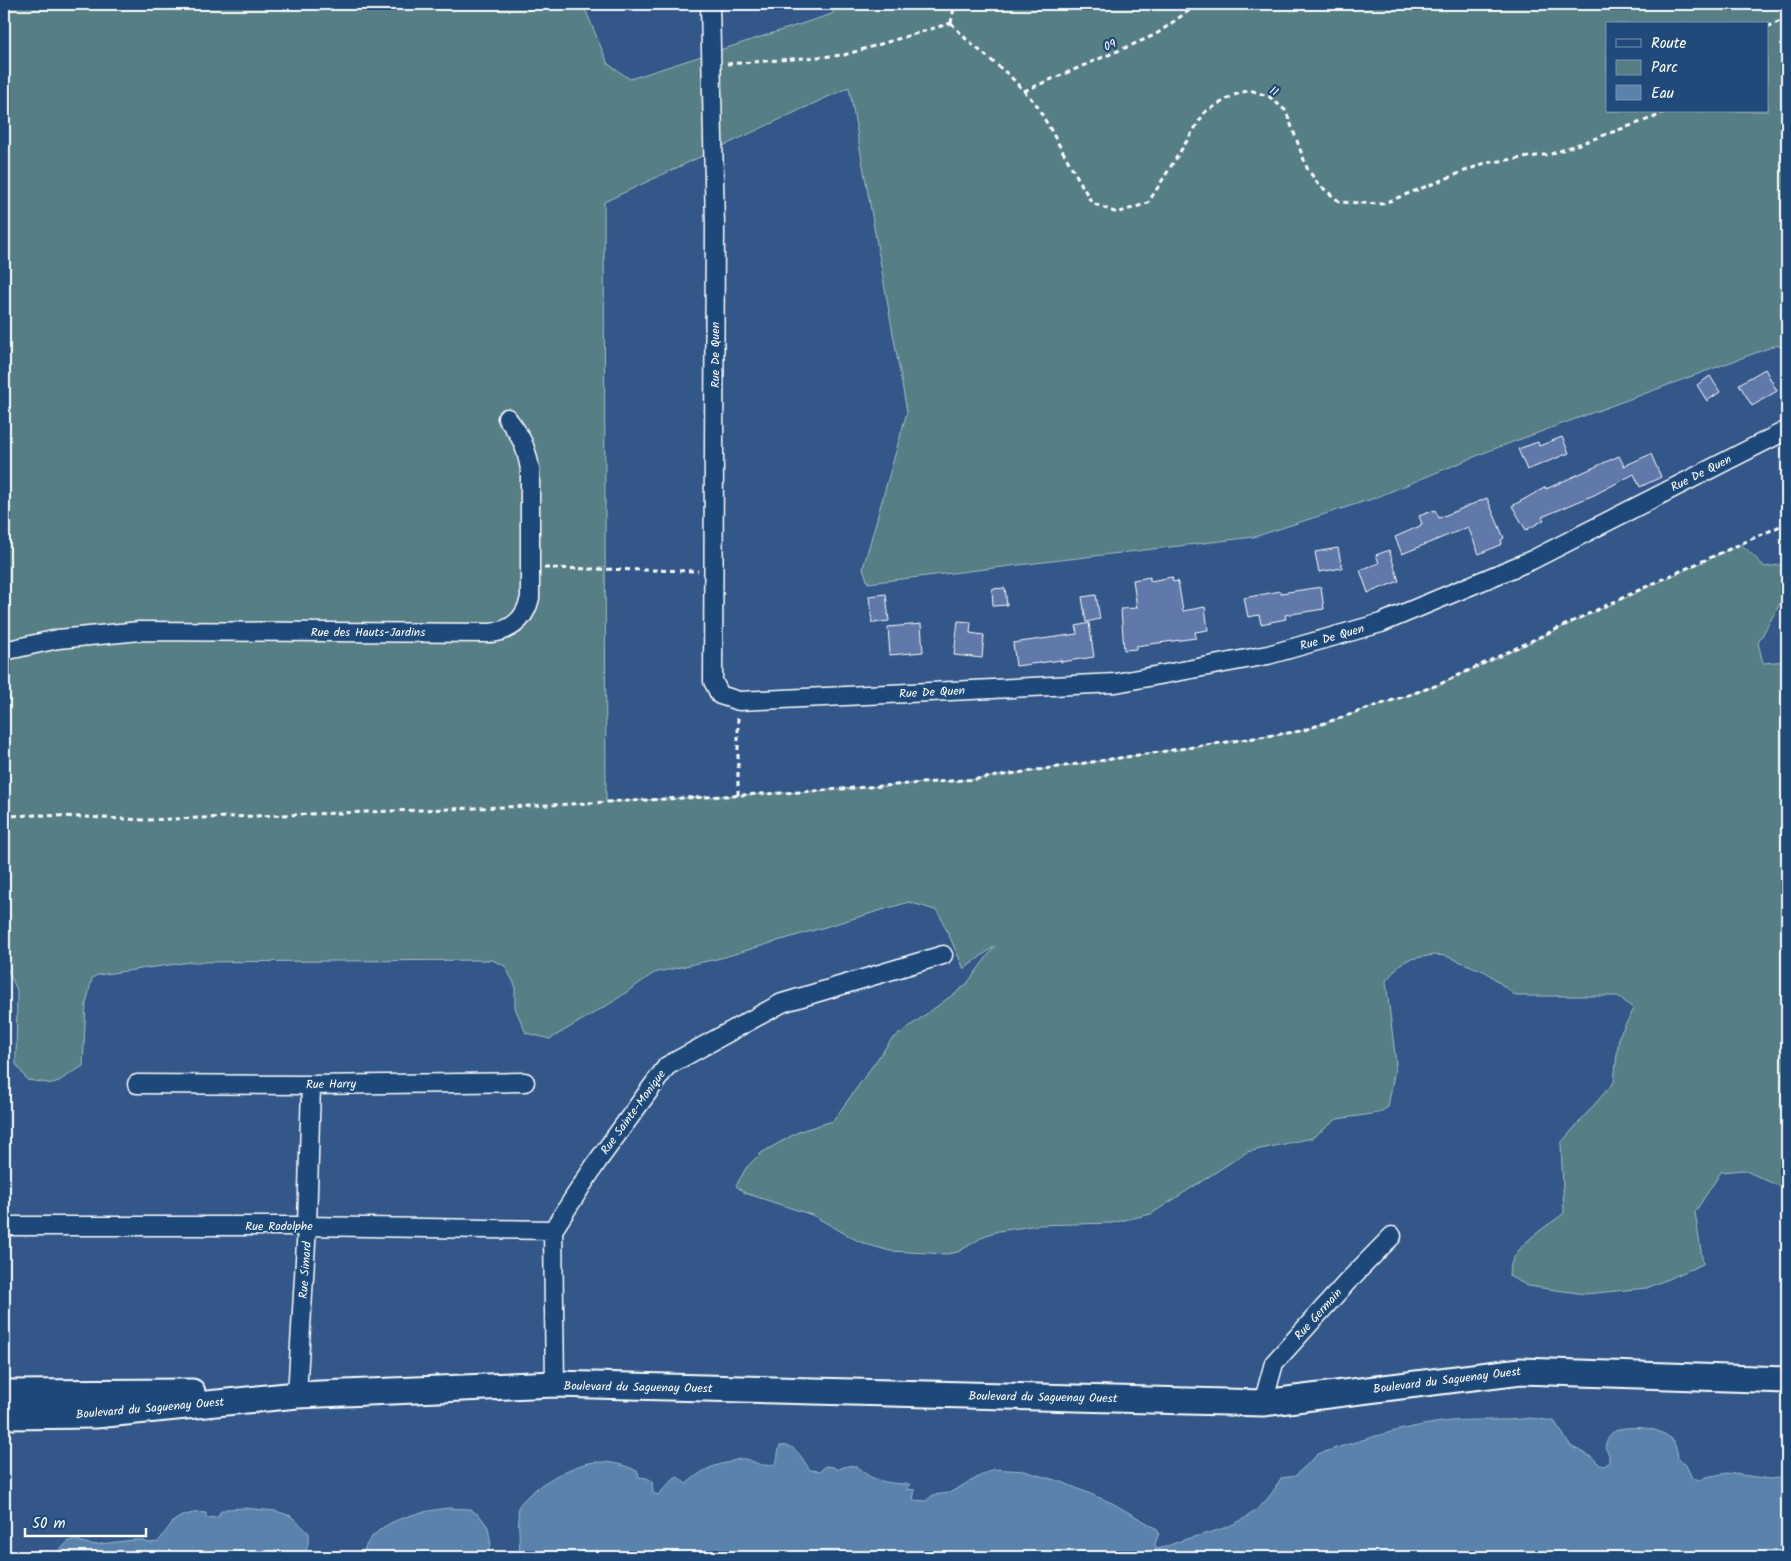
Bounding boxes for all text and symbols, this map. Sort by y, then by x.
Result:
legend [1606,22,1768,112]
text: Route [1651,32,1687,56]
street label: 09 [1101,34,1119,57]
text: Parc [1651,56,1678,80]
street label: 11 [1266,81,1282,102]
text: Eau [1651,82,1674,106]
street label: Rue De Quen [706,322,725,388]
street label: Rue De Quen [1667,450,1735,497]
street label: Rue De Quen [1298,619,1367,656]
street label: Rue des Hauts-Jardins [311,623,425,642]
street label: Rue De Quen [898,681,966,704]
street label: Rue Sainte-Monique [596,1065,671,1159]
street label: Rue Harry [306,1075,357,1094]
street label: Rue Rodolphe [245,1217,313,1236]
street label: Rue Simard [294,1240,317,1299]
street label: Rue Germain [1290,1284,1347,1345]
street label: Boulevard du Saguenay Ouest [1372,1362,1522,1399]
street label: Boulevard du Saguenay Ouest [563,1377,713,1398]
street label: Boulevard du Saguenay Ouest [968,1387,1118,1408]
street label: Boulevard du Saguenay Ouest [75,1393,225,1424]
scale bar [25,1506,146,1538]
text: 50 m [32,1512,66,1536]

